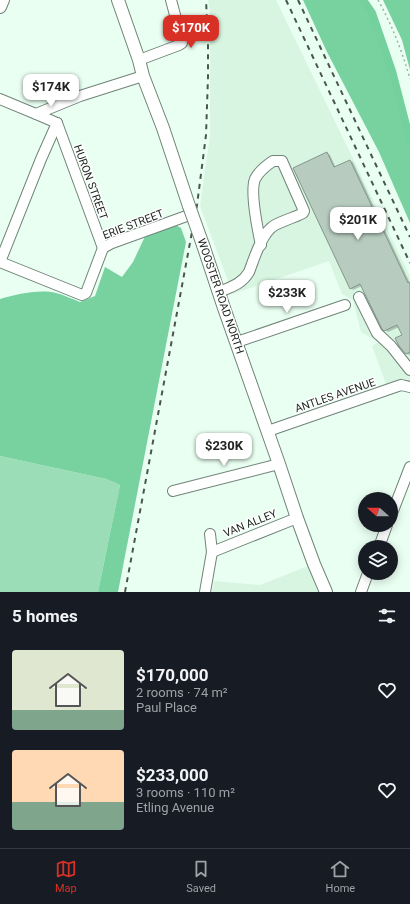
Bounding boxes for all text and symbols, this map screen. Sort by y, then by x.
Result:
pin: $170K [163,15,219,49]
text: $170K [172,20,210,35]
pin: $174K [23,74,79,108]
text: $174K [32,79,70,94]
street label: HURON STREET [71,143,110,222]
street label: ERIE STREET [101,207,166,242]
pin: $201K [330,207,386,241]
text: $201K [339,212,377,227]
street label: WOOSTER ROAD NORTH [195,237,246,356]
pin: $233K [259,280,315,314]
text: $233K [268,285,306,300]
street label: ANTLES AVENUE [293,376,377,415]
pin: $230K [196,433,252,467]
text: $230K [205,438,243,453]
north arrow [358,492,398,532]
map controls [358,492,398,580]
street label: VAN ALLEY [222,507,279,540]
button: layers [358,540,398,580]
icon: filters [376,605,398,627]
text: 5 homes [12,606,78,626]
text: $170,000 [136,665,208,685]
icon: home [44,666,92,714]
icon: heart [376,679,398,701]
text: 2 rooms · 74 m² [136,685,228,700]
text: Paul Place [136,700,197,715]
text: $233,000 [136,765,208,785]
icon: home [44,766,92,814]
icon: heart [376,779,398,801]
text: 3 rooms · 110 m² [136,785,235,800]
text: Etling Avenue [136,800,214,815]
tab: Map [55,858,77,895]
tab: Saved [186,858,216,895]
tab: Home [326,858,355,895]

